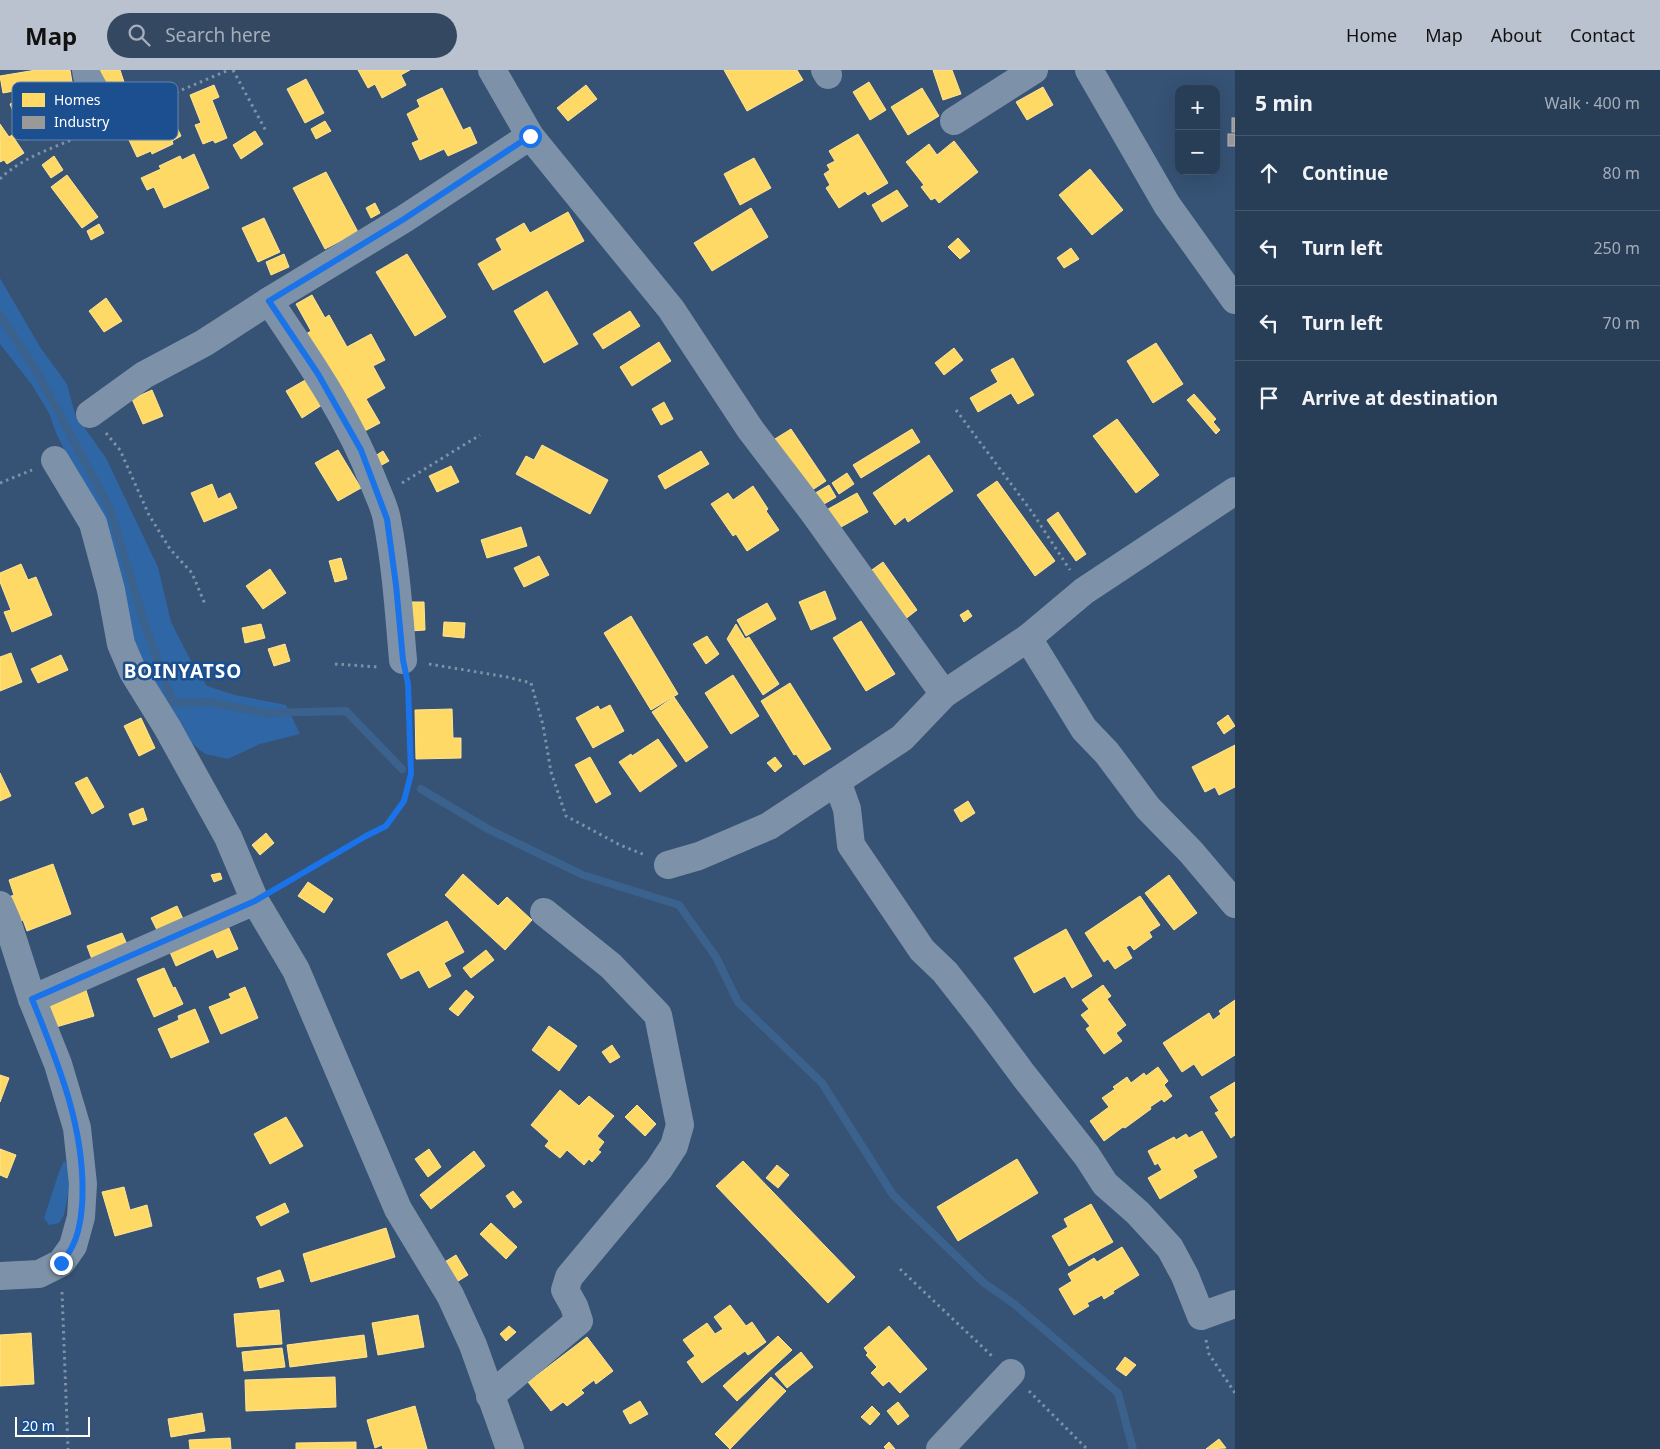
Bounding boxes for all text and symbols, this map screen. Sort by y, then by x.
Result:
search box [107,13,457,58]
text: Map [25,19,77,52]
icon: search [125,21,153,49]
text: Search here [165,22,271,48]
text: Home [1346,23,1397,47]
text: Map [1425,23,1463,47]
text: About [1491,23,1542,47]
text: Contact [1570,23,1635,47]
legend [12,82,178,140]
map controls [1175,85,1220,175]
button: + [1175,85,1220,130]
text: 5 min [1255,89,1313,117]
text: Homes [54,90,101,109]
text: Walk · 400 m [1545,92,1640,114]
text: Industry [54,112,110,131]
route start [519,125,542,148]
button: − [1175,130,1220,175]
icon: ahead [1255,159,1283,187]
text: Continue [1302,160,1388,186]
text: 80 m [1603,162,1640,184]
icon: left [1255,234,1283,262]
text: Turn left [1302,235,1383,261]
text: 250 m [1593,237,1640,259]
icon: left [1255,309,1283,337]
text: Turn left [1302,310,1383,336]
text: 70 m [1603,312,1640,334]
icon: arrive [1255,384,1283,412]
text: Arrive at destination [1302,385,1498,411]
district label: BOINYATSO [124,658,242,684]
route end [50,1252,73,1275]
scale bar [15,1414,90,1437]
text: 20 m [22,1416,55,1435]

